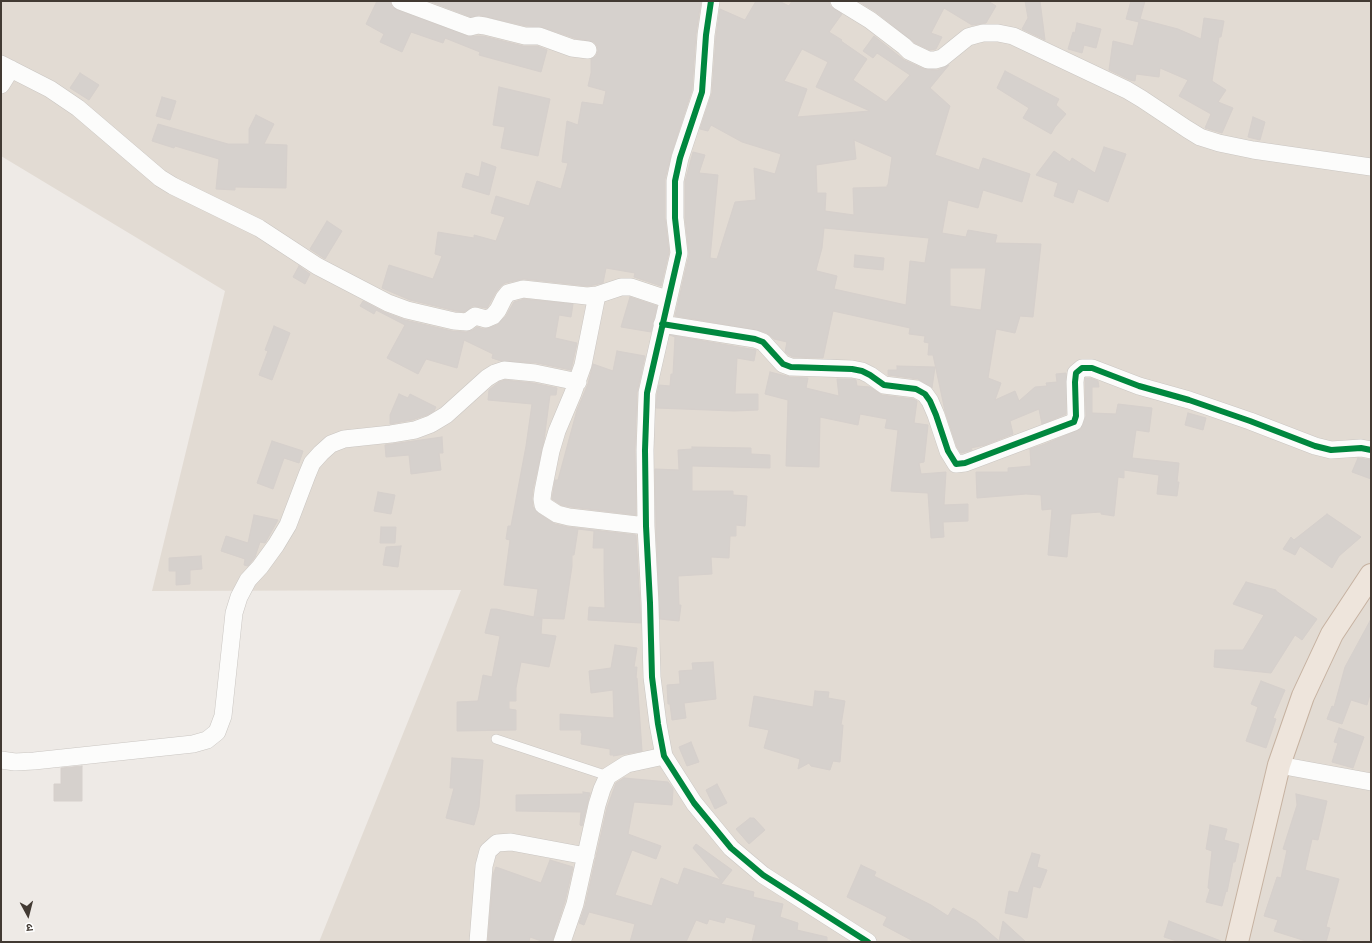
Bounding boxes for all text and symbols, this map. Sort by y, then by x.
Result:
north arrow [8,895,48,935]
text: उ [26,922,33,933]

